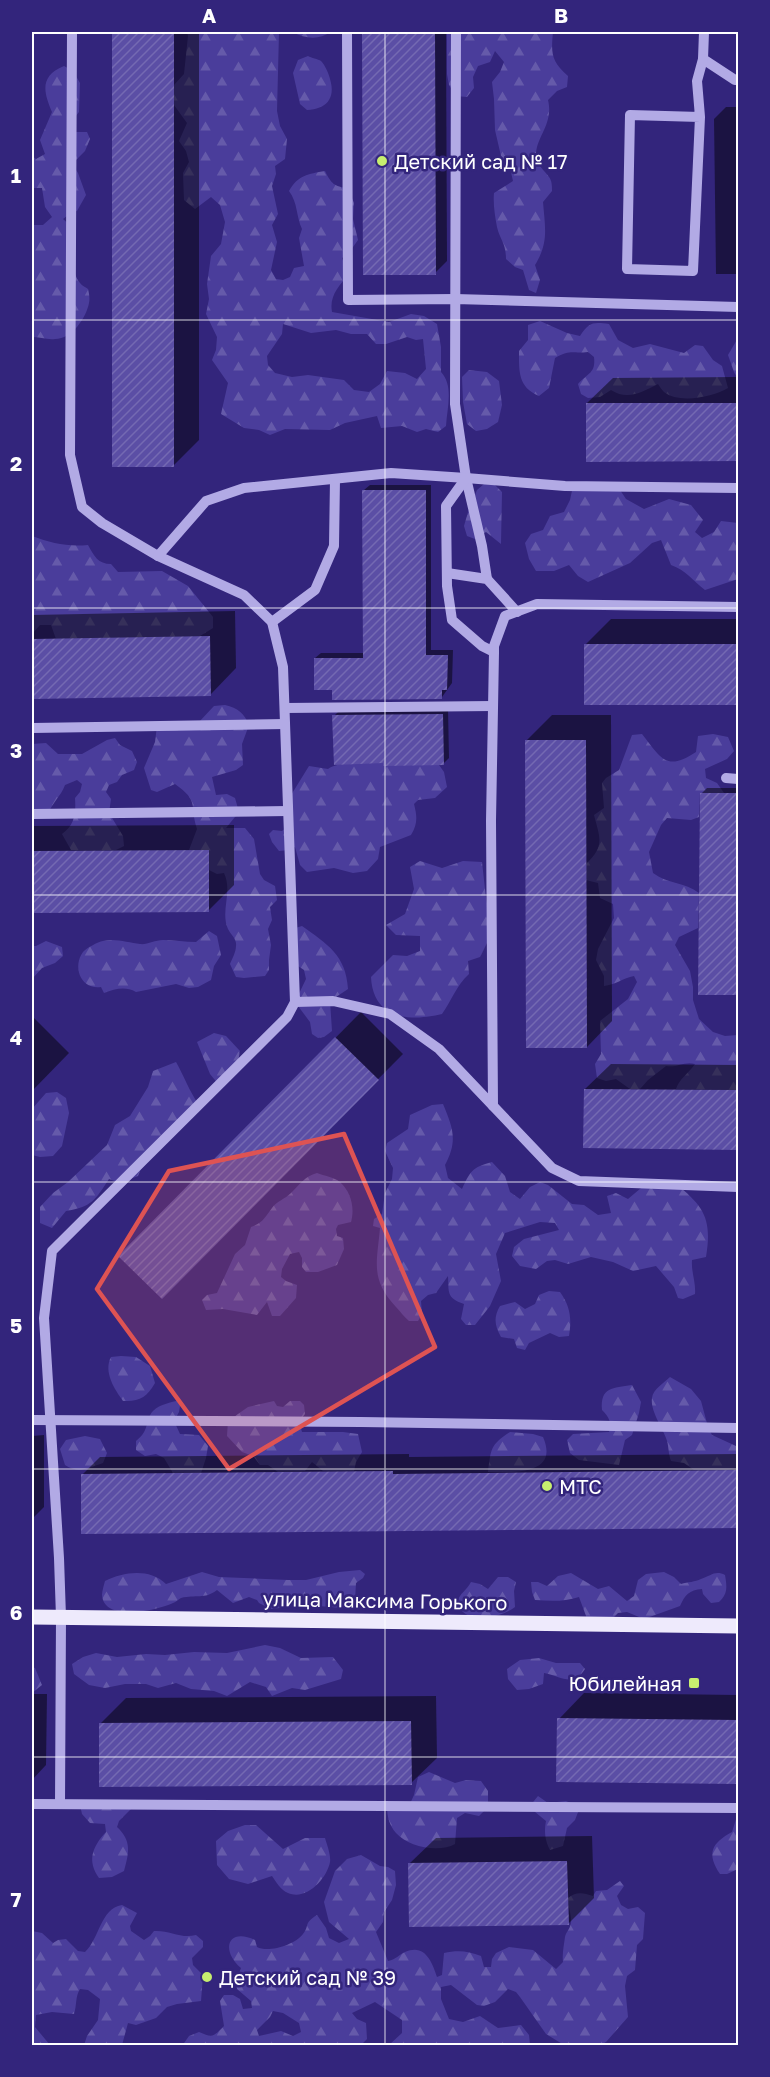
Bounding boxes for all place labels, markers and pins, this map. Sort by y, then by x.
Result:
place label: Детский сад № 17 [394,149,568,173]
marker: Детский сад № 17 [375,154,389,168]
place label: МТС [559,1474,602,1498]
marker: МТС [540,1479,554,1493]
place label: Юбилейная [569,1671,682,1695]
marker: Юбилейная [687,1676,701,1690]
place label: Детский сад № 39 [219,1965,396,1989]
marker: Детский сад № 39 [200,1970,214,1984]

